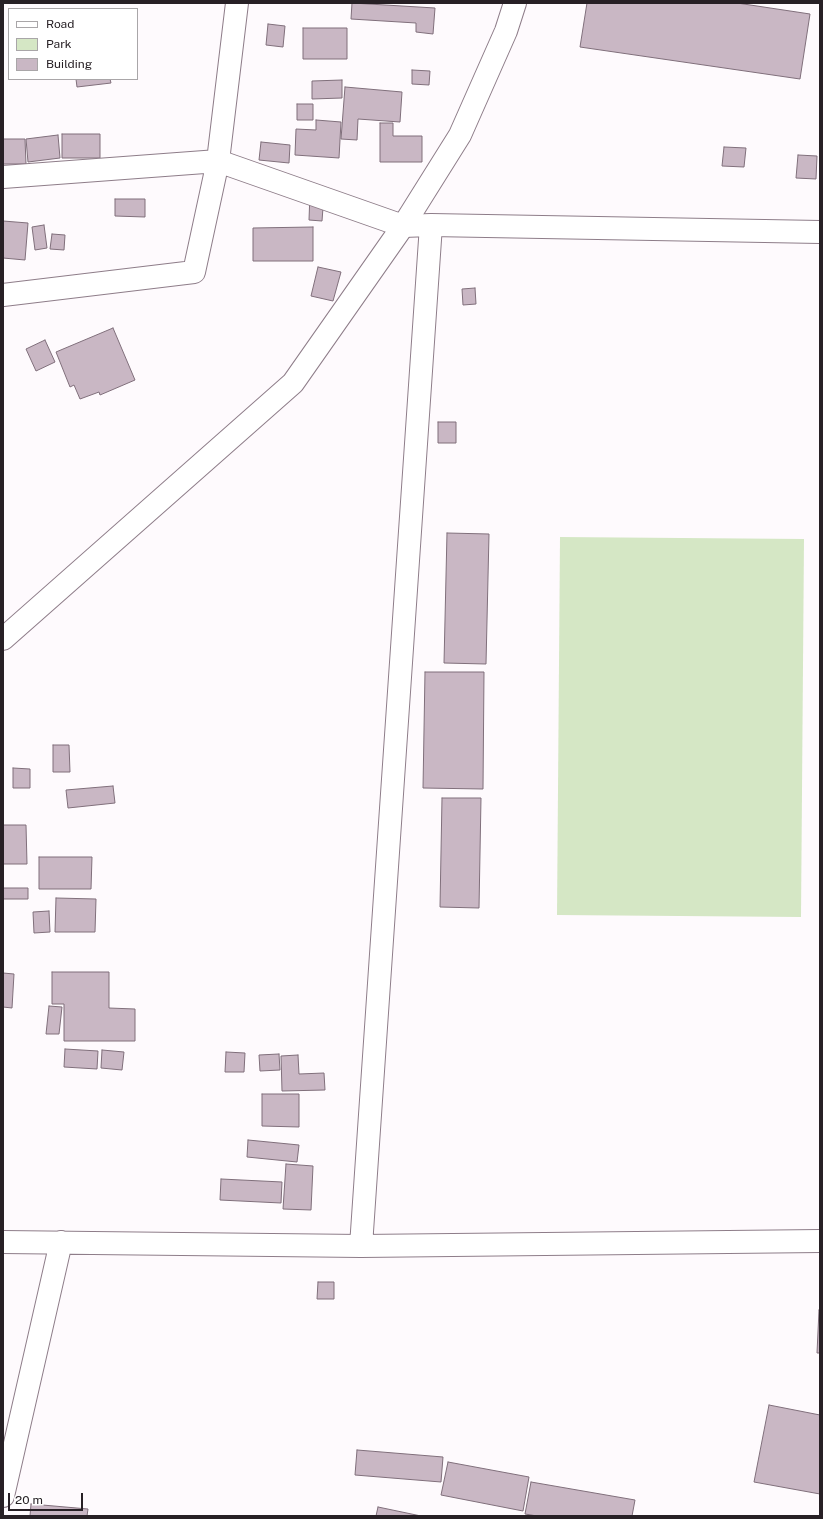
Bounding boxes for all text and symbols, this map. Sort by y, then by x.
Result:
legend [8,8,138,80]
text: Road [46,17,74,31]
text: Park [46,37,72,51]
text: Building [46,57,92,71]
scale bar [10,1485,85,1511]
text: 20 m [15,1493,43,1507]

